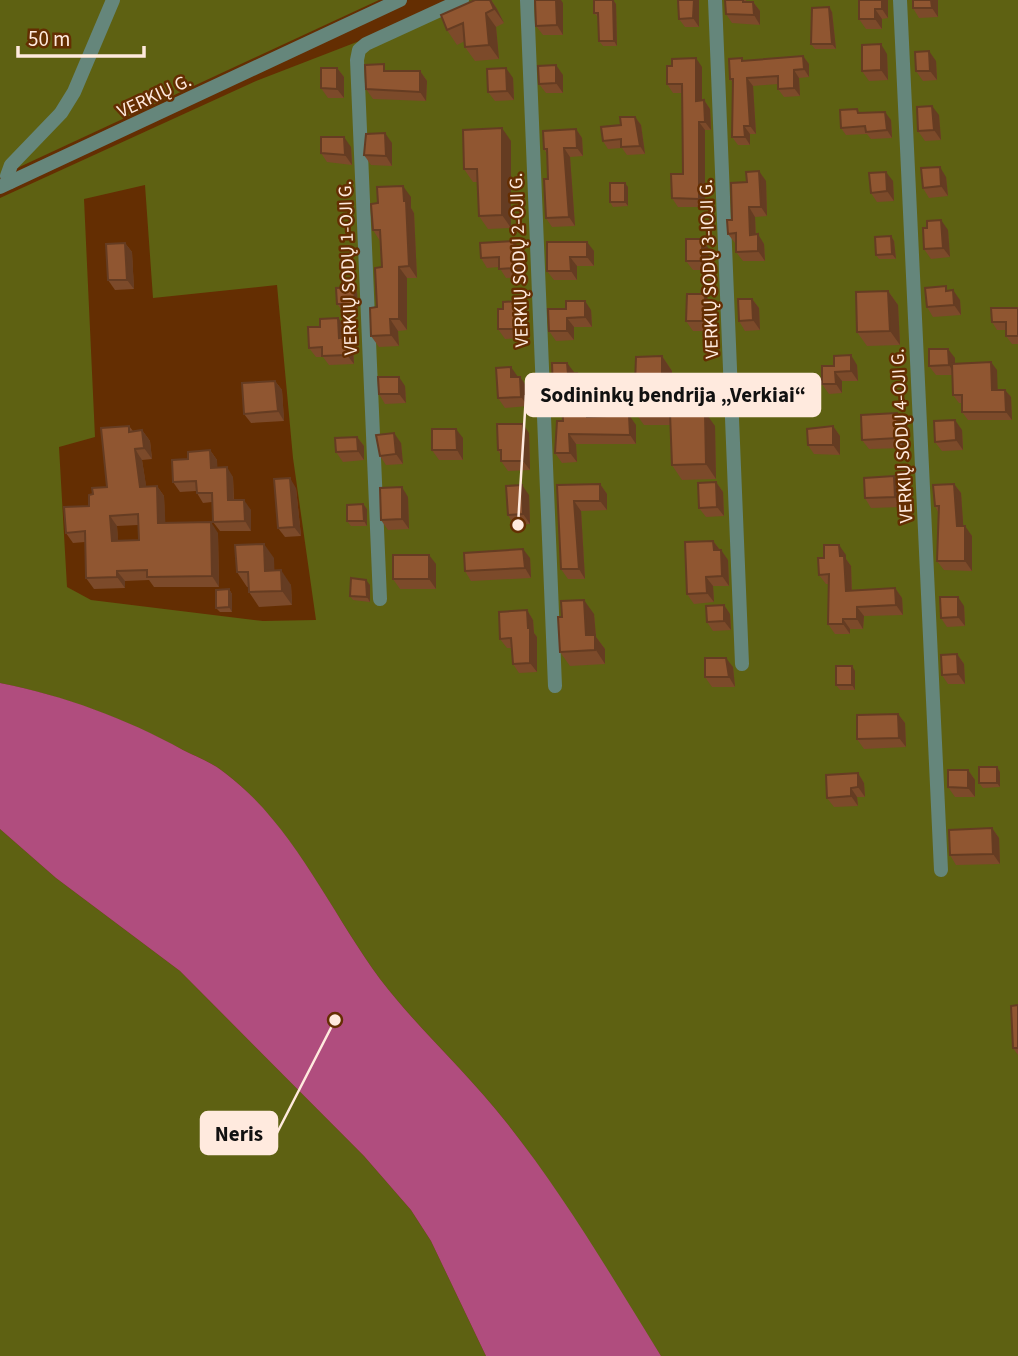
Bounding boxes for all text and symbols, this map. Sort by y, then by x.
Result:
scale bar [18,14,144,58]
text: 50 m [28,24,70,54]
street label: VERKIŲ G. [113,67,196,125]
street label: VERKIŲ SODŲ 2-OJI G. [503,172,536,348]
street label: VERKIŲ SODŲ 3-IOJI G. [693,179,726,359]
street label: VERKIŲ SODŲ 1-OJI G. [332,180,365,356]
street label: VERKIŲ SODŲ 4-OJI G. [884,348,921,524]
callout: Sodininkų bendrija „Verkiai“ [526,374,820,416]
text: Sodininkų bendrija „Verkiai“ [540,380,806,410]
callout: Neris [201,1112,277,1154]
text: Neris [215,1119,263,1149]

